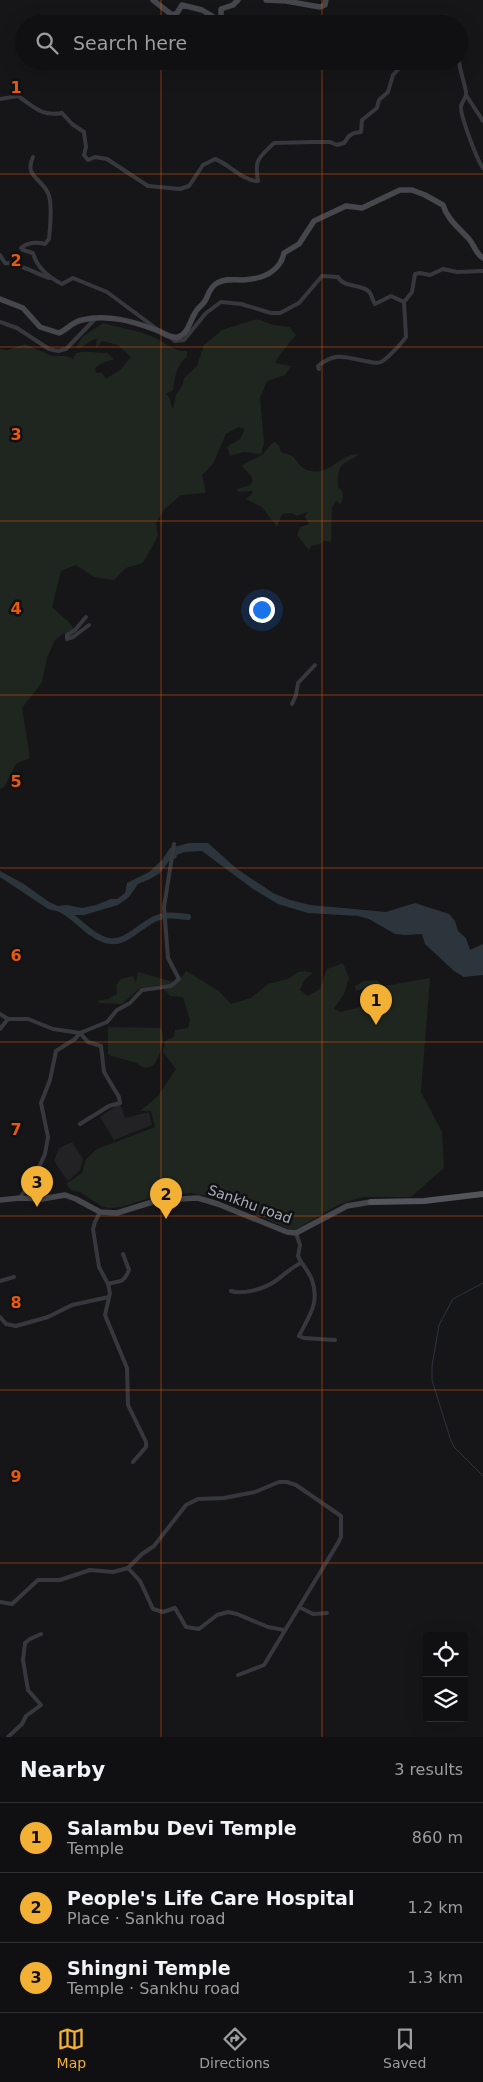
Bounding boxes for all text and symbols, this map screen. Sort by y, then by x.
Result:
search box [15,15,468,70]
icon: search [33,29,61,57]
text: Search here [73,32,187,54]
text: 1 [10,78,22,97]
text: 2 [10,251,22,270]
text: 3 [10,425,22,444]
your location [249,597,275,623]
text: 4 [10,599,22,618]
text: 5 [10,772,22,791]
text: 6 [10,946,22,965]
pin: 1 [360,984,392,1025]
text: 7 [10,1120,22,1139]
pin: 3 [21,1166,53,1207]
pin: 2 [150,1178,182,1219]
street label: Sankhu road [206,1181,294,1227]
text: 8 [10,1293,22,1312]
text: 9 [10,1467,22,1486]
map controls [423,1632,468,1722]
button: locate [423,1632,468,1677]
button: layers [423,1677,468,1722]
text: Nearby [20,1758,105,1782]
text: 3 results [394,1760,463,1779]
text: Salambu Devi Temple [67,1817,297,1839]
text: 1 [30,1828,42,1847]
text: 860 m [412,1828,463,1847]
text: Temple [67,1839,124,1858]
text: People's Life Care Hospital [67,1887,354,1909]
text: 2 [30,1898,42,1917]
text: 1.2 km [408,1898,463,1917]
text: Place · Sankhu road [67,1909,226,1928]
text: Shingni Temple [67,1957,231,1979]
text: 3 [30,1968,42,1987]
text: 1.3 km [408,1968,463,1987]
text: Temple · Sankhu road [67,1979,240,1998]
tab: Map [57,2025,86,2071]
tab: Directions [199,2025,270,2071]
tab: Saved [383,2025,426,2071]

